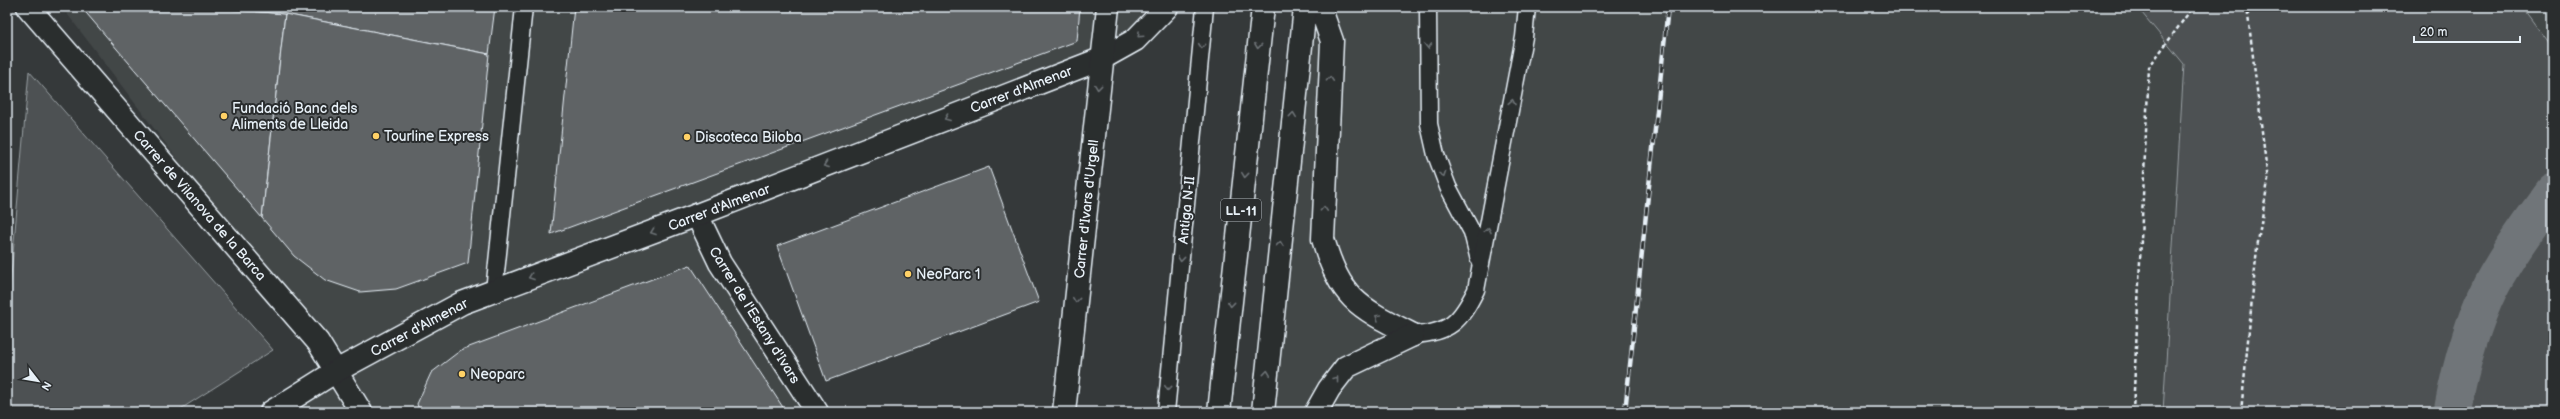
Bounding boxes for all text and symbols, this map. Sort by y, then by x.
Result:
scale bar [2414,18,2520,44]
text: 20 m [2420,25,2447,40]
one-way arrow [1137,30,1145,37]
one-way arrow [1197,43,1206,49]
one-way arrow [1254,43,1263,49]
one-way arrow [1423,43,1432,49]
street label: Carrer d'Almenar [968,62,1075,117]
one-way arrow [1326,76,1335,82]
one-way arrow [1094,84,1103,90]
one-way arrow [1507,99,1516,105]
place label: Fundació Banc dels Aliments de Lleida [232,100,357,133]
marker: Fundació Banc dels Aliments de Lleida [219,111,229,121]
one-way arrow [1289,112,1298,118]
one-way arrow [944,114,951,122]
street label: Carrer de Vilanova de la Barca [130,127,270,284]
place label: Tourline Express [384,128,489,145]
place label: Discoteca Biloba [695,129,802,146]
marker: Tourline Express [371,131,381,141]
marker: Discoteca Biloba [682,132,692,142]
street label: Carrer d'Ivars d'Urgell [1071,139,1102,279]
one-way arrow [823,161,830,169]
one-way arrow [1439,170,1447,177]
one-way arrow [1240,172,1249,178]
street label: Antiga N-II [1174,175,1199,245]
street label: Carrer d'Almenar [666,180,773,235]
road number: LL-11 [1221,199,1261,221]
one-way arrow [1320,206,1329,212]
one-way arrow [1483,226,1491,233]
one-way arrow [649,228,656,236]
one-way arrow [1275,241,1284,247]
street label: Carrer de l'Estany d'Ivars [705,244,804,387]
one-way arrow [1177,256,1186,262]
place label: NeoParc 1 [916,266,980,283]
marker: NeoParc 1 [903,269,913,279]
one-way arrow [527,273,534,281]
street label: Carrer d'Almenar [368,294,472,360]
one-way arrow [1072,297,1081,303]
one-way arrow [1227,301,1236,307]
one-way arrow [1375,315,1382,322]
north arrow [18,361,58,401]
place label: Neoparc [470,366,525,383]
marker: Neoparc [457,369,467,379]
one-way arrow [1262,370,1271,376]
one-way arrow [1332,377,1339,384]
text: N [38,379,54,393]
one-way arrow [1164,385,1173,391]

